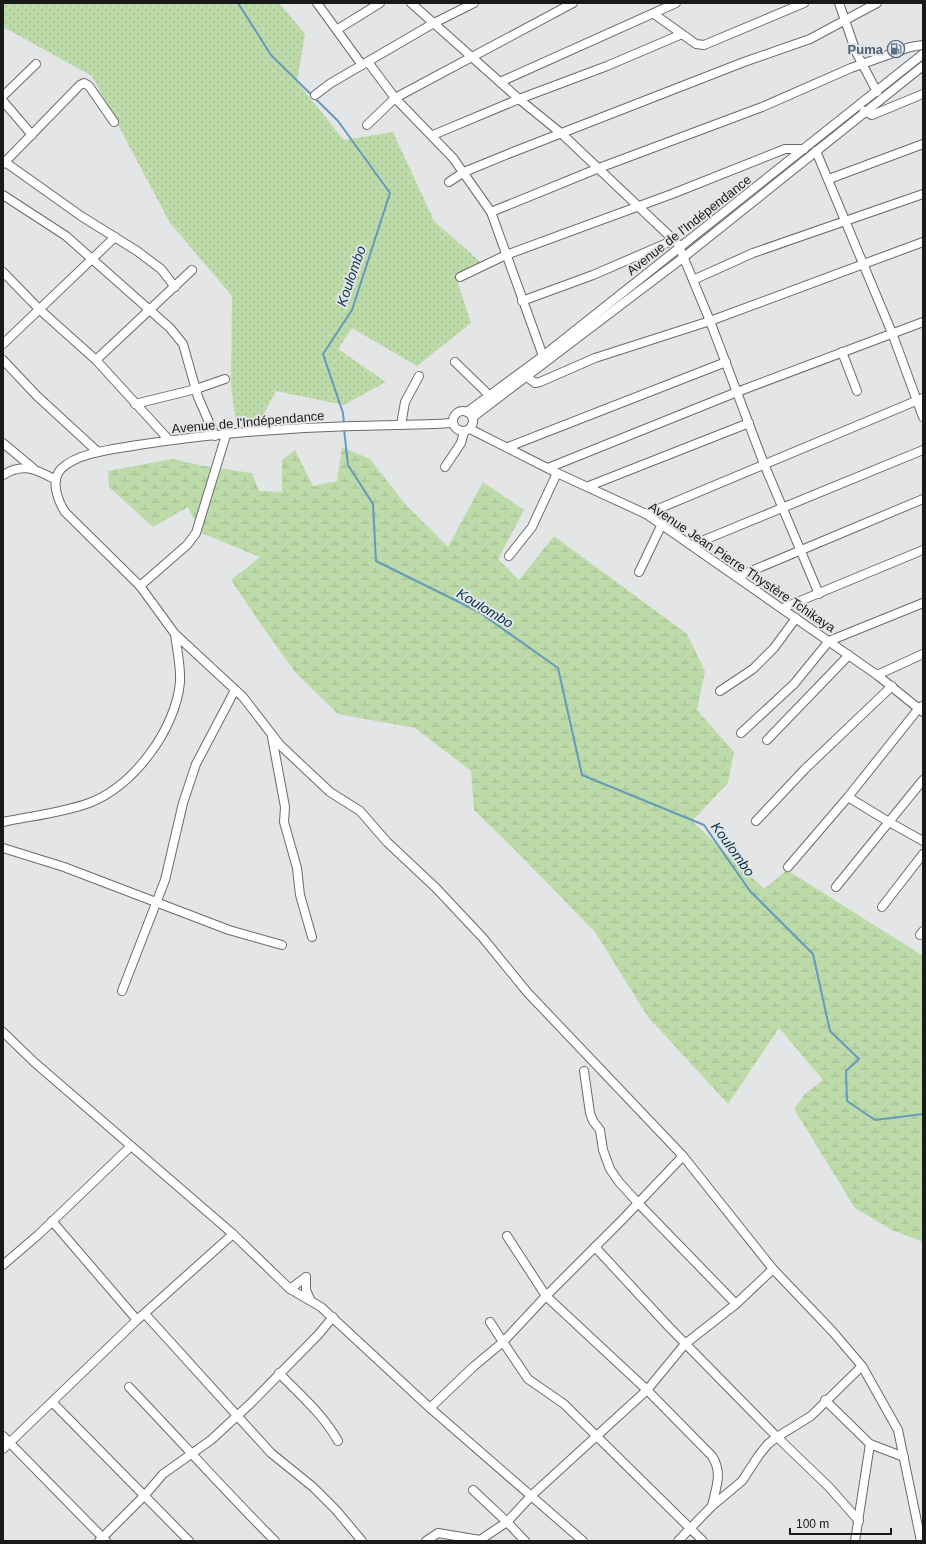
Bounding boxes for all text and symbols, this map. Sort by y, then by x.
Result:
fuel station icon: Puma [886,39,906,59]
place label: Puma [848,42,884,57]
street label: Avenue de l'Indépendance [624,172,754,278]
water label: Koulombo [333,243,369,308]
street label: Avenue de l'Indépendance [171,408,325,436]
street label: Avenue Jean Pierre Thystère Tchikaya [646,499,839,636]
water label: Koulombo [454,585,516,631]
water label: Koulombo [708,819,758,879]
scale bar [790,1510,891,1536]
text: 100 m [796,1517,829,1531]

